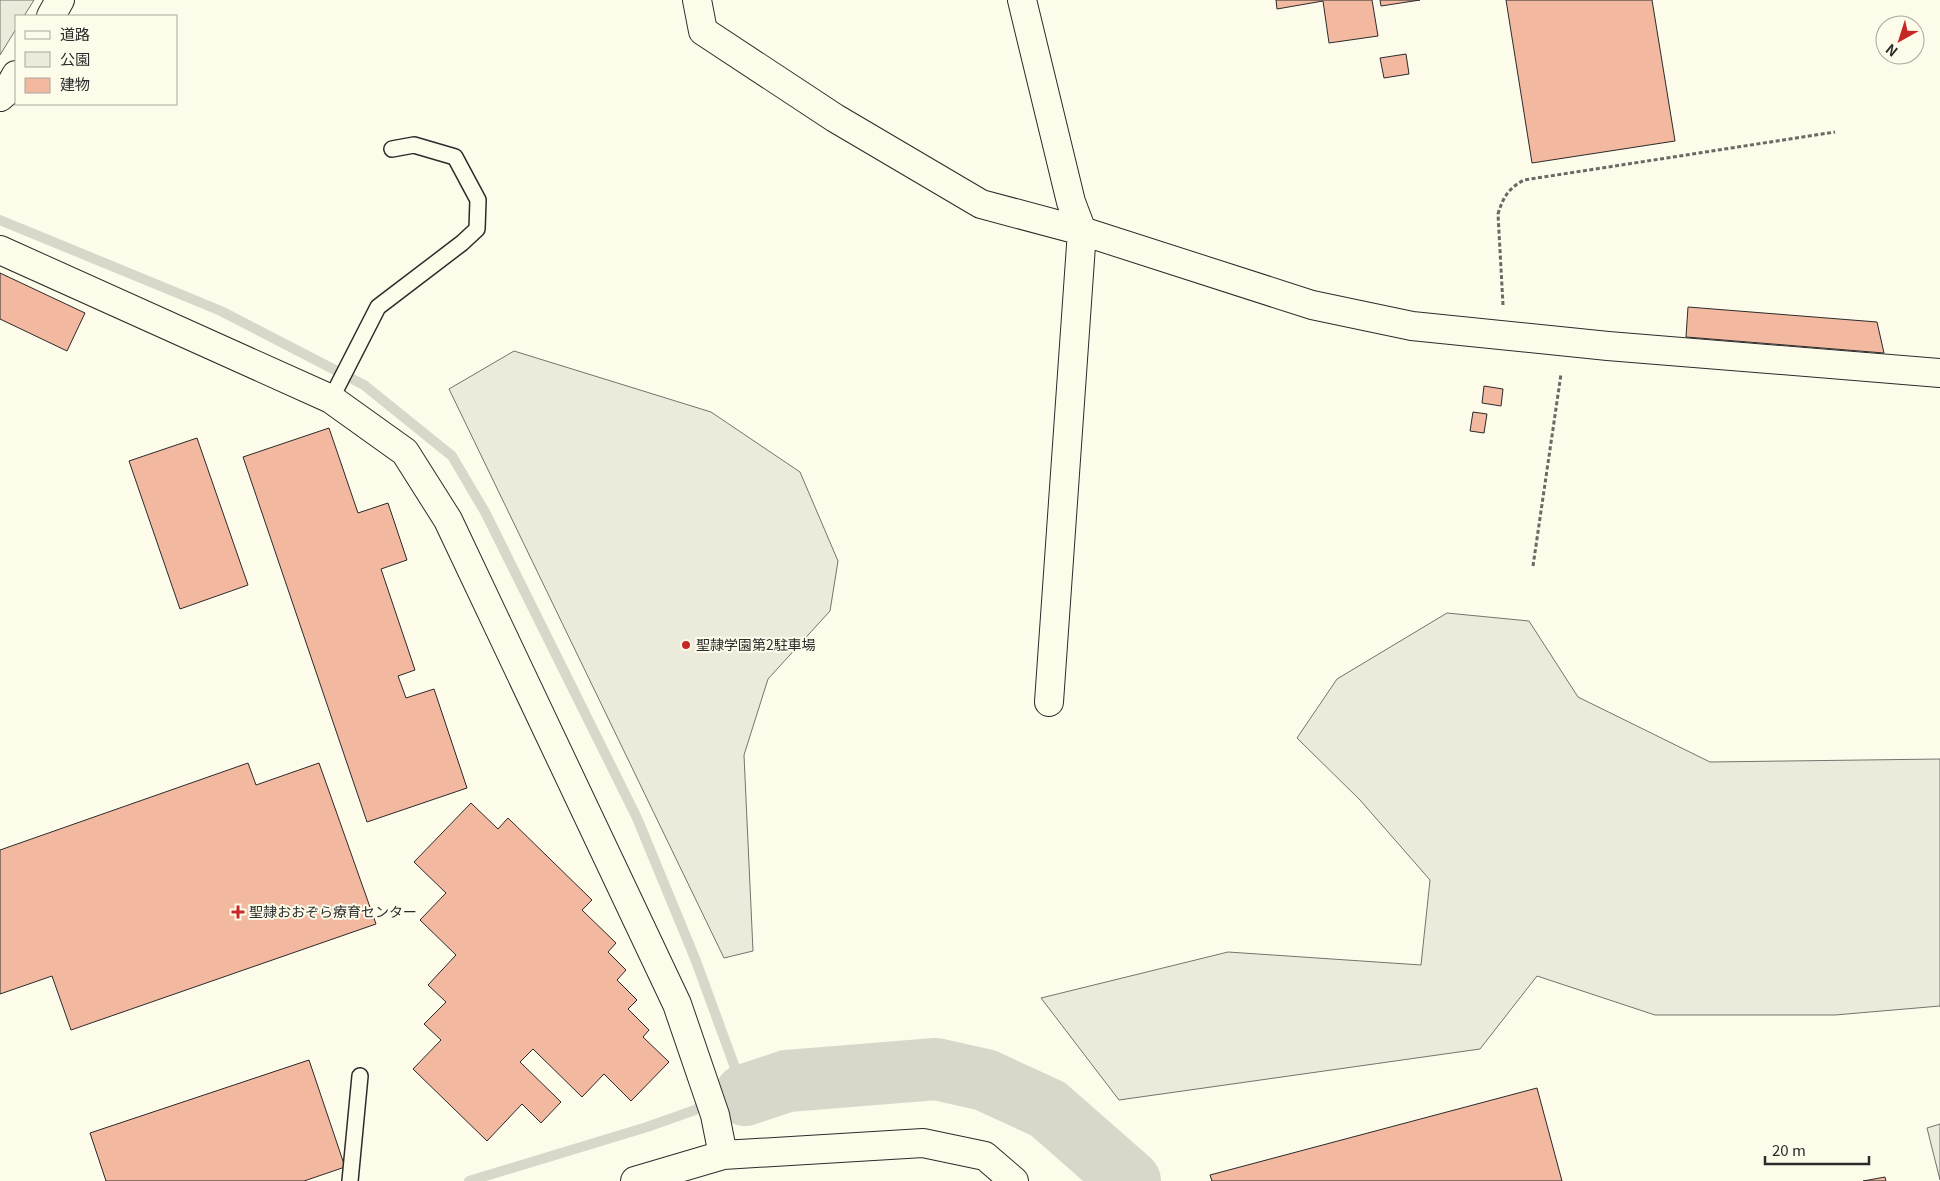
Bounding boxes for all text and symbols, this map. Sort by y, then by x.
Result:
legend [15,15,178,105]
north arrow [1875,15,1925,65]
text: 道路 [60,23,90,44]
text: N [1881,40,1902,62]
text: 公園 [60,48,90,69]
text: 建物 [60,73,90,94]
place label: 聖隷学園第2駐車場 [696,634,816,654]
marker: 聖隷学園第2駐車場 [680,639,692,651]
place label: 聖隷おおぞら療育センター [249,901,417,921]
marker: 聖隷おおぞら療育センター [231,905,245,919]
scale bar [1765,1134,1869,1166]
text: 20 m [1772,1139,1806,1160]

